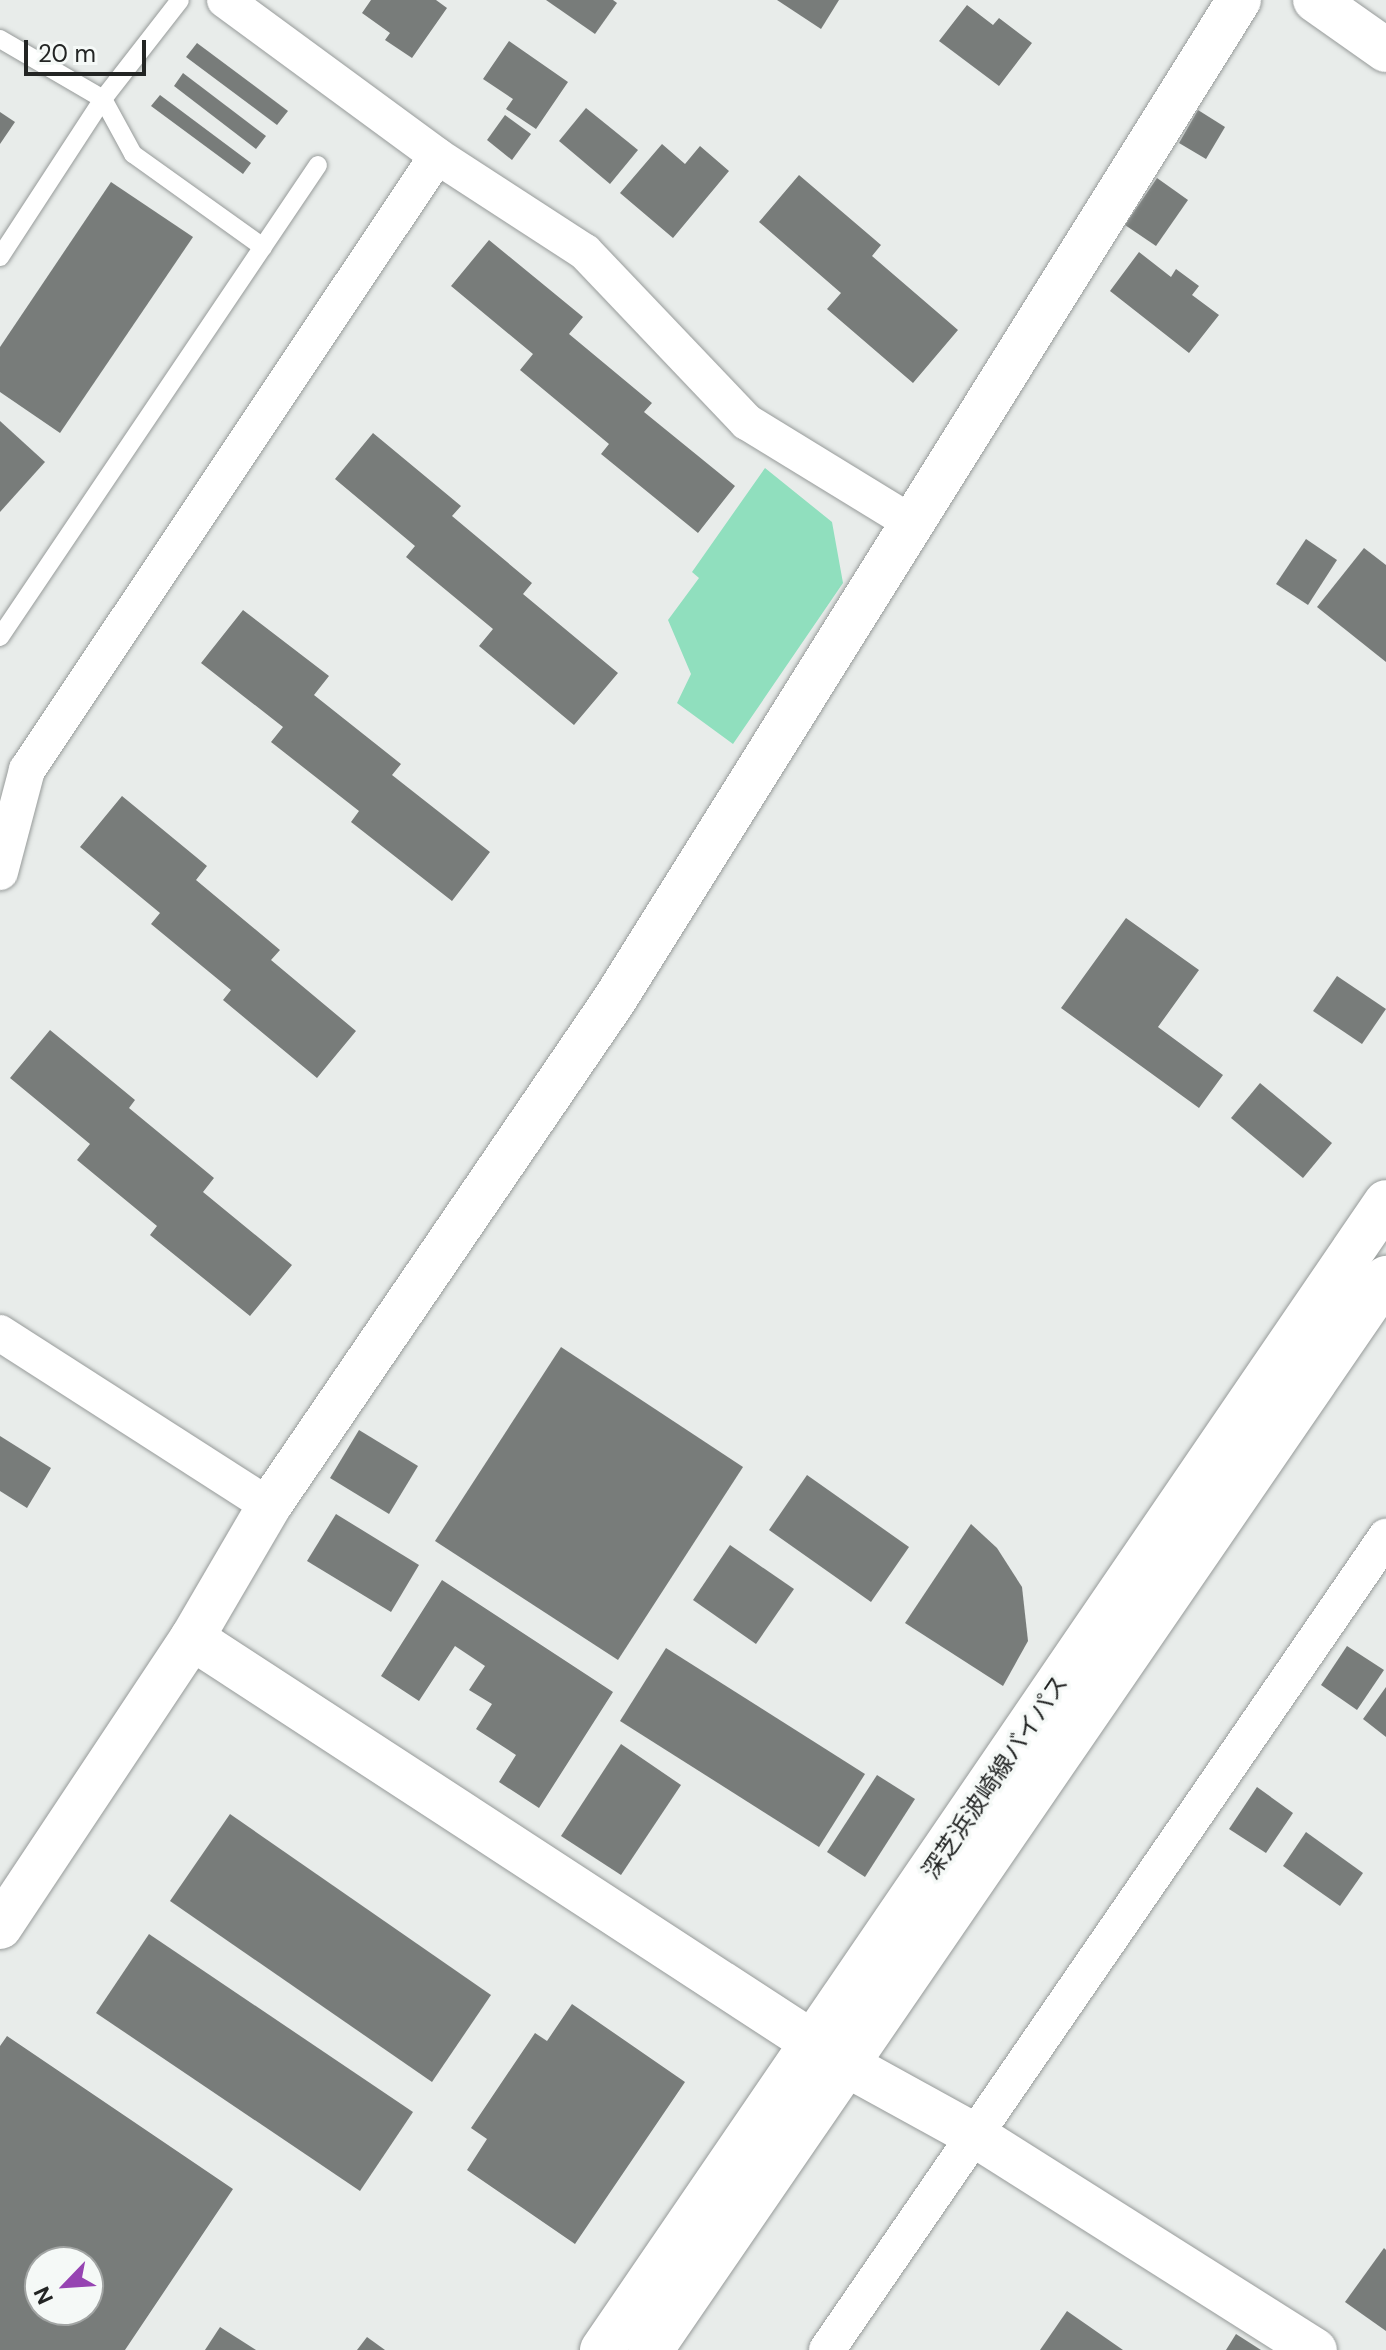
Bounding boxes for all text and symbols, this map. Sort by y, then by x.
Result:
scale bar [28,24,150,74]
text: 20 m [38,38,96,69]
street label: 深芝浜波崎線バイパス [916,1669,1074,1885]
north arrow [24,2246,104,2326]
text: N [27,2282,60,2309]

